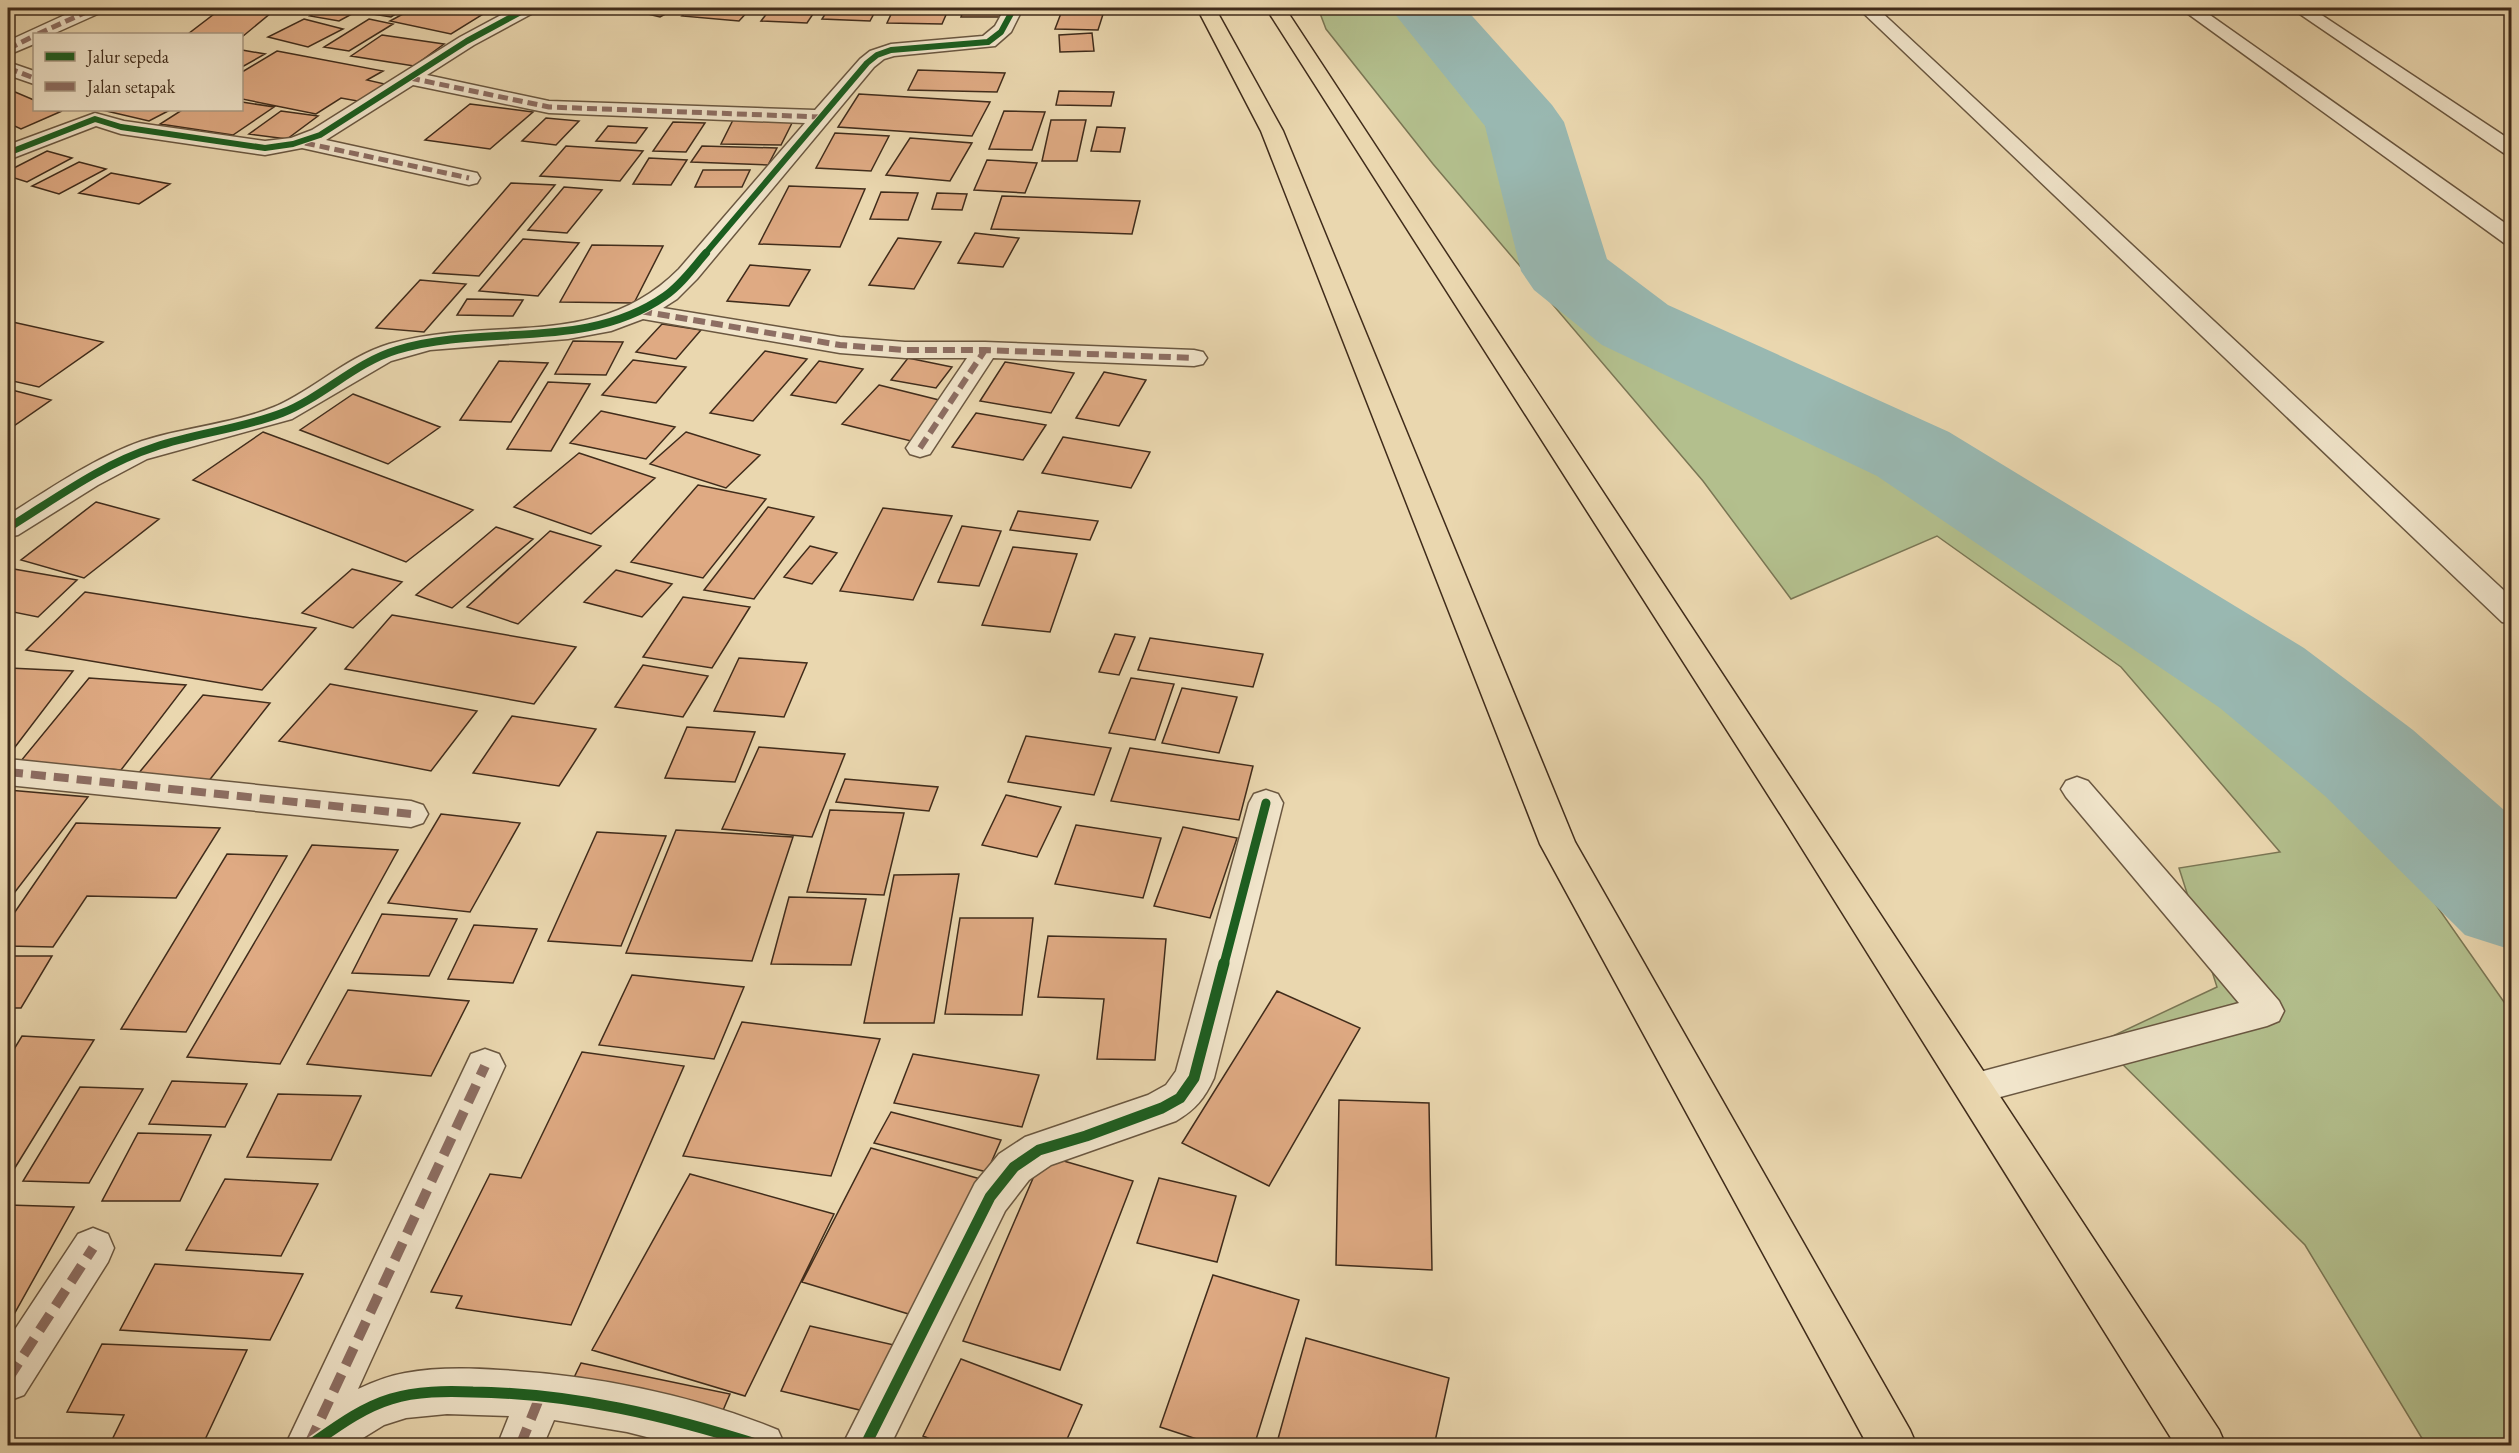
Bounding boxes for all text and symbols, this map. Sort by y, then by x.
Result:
legend [33,33,243,111]
text: Jalur sepeda [85,45,170,68]
text: Jalan setapak [85,75,176,98]

